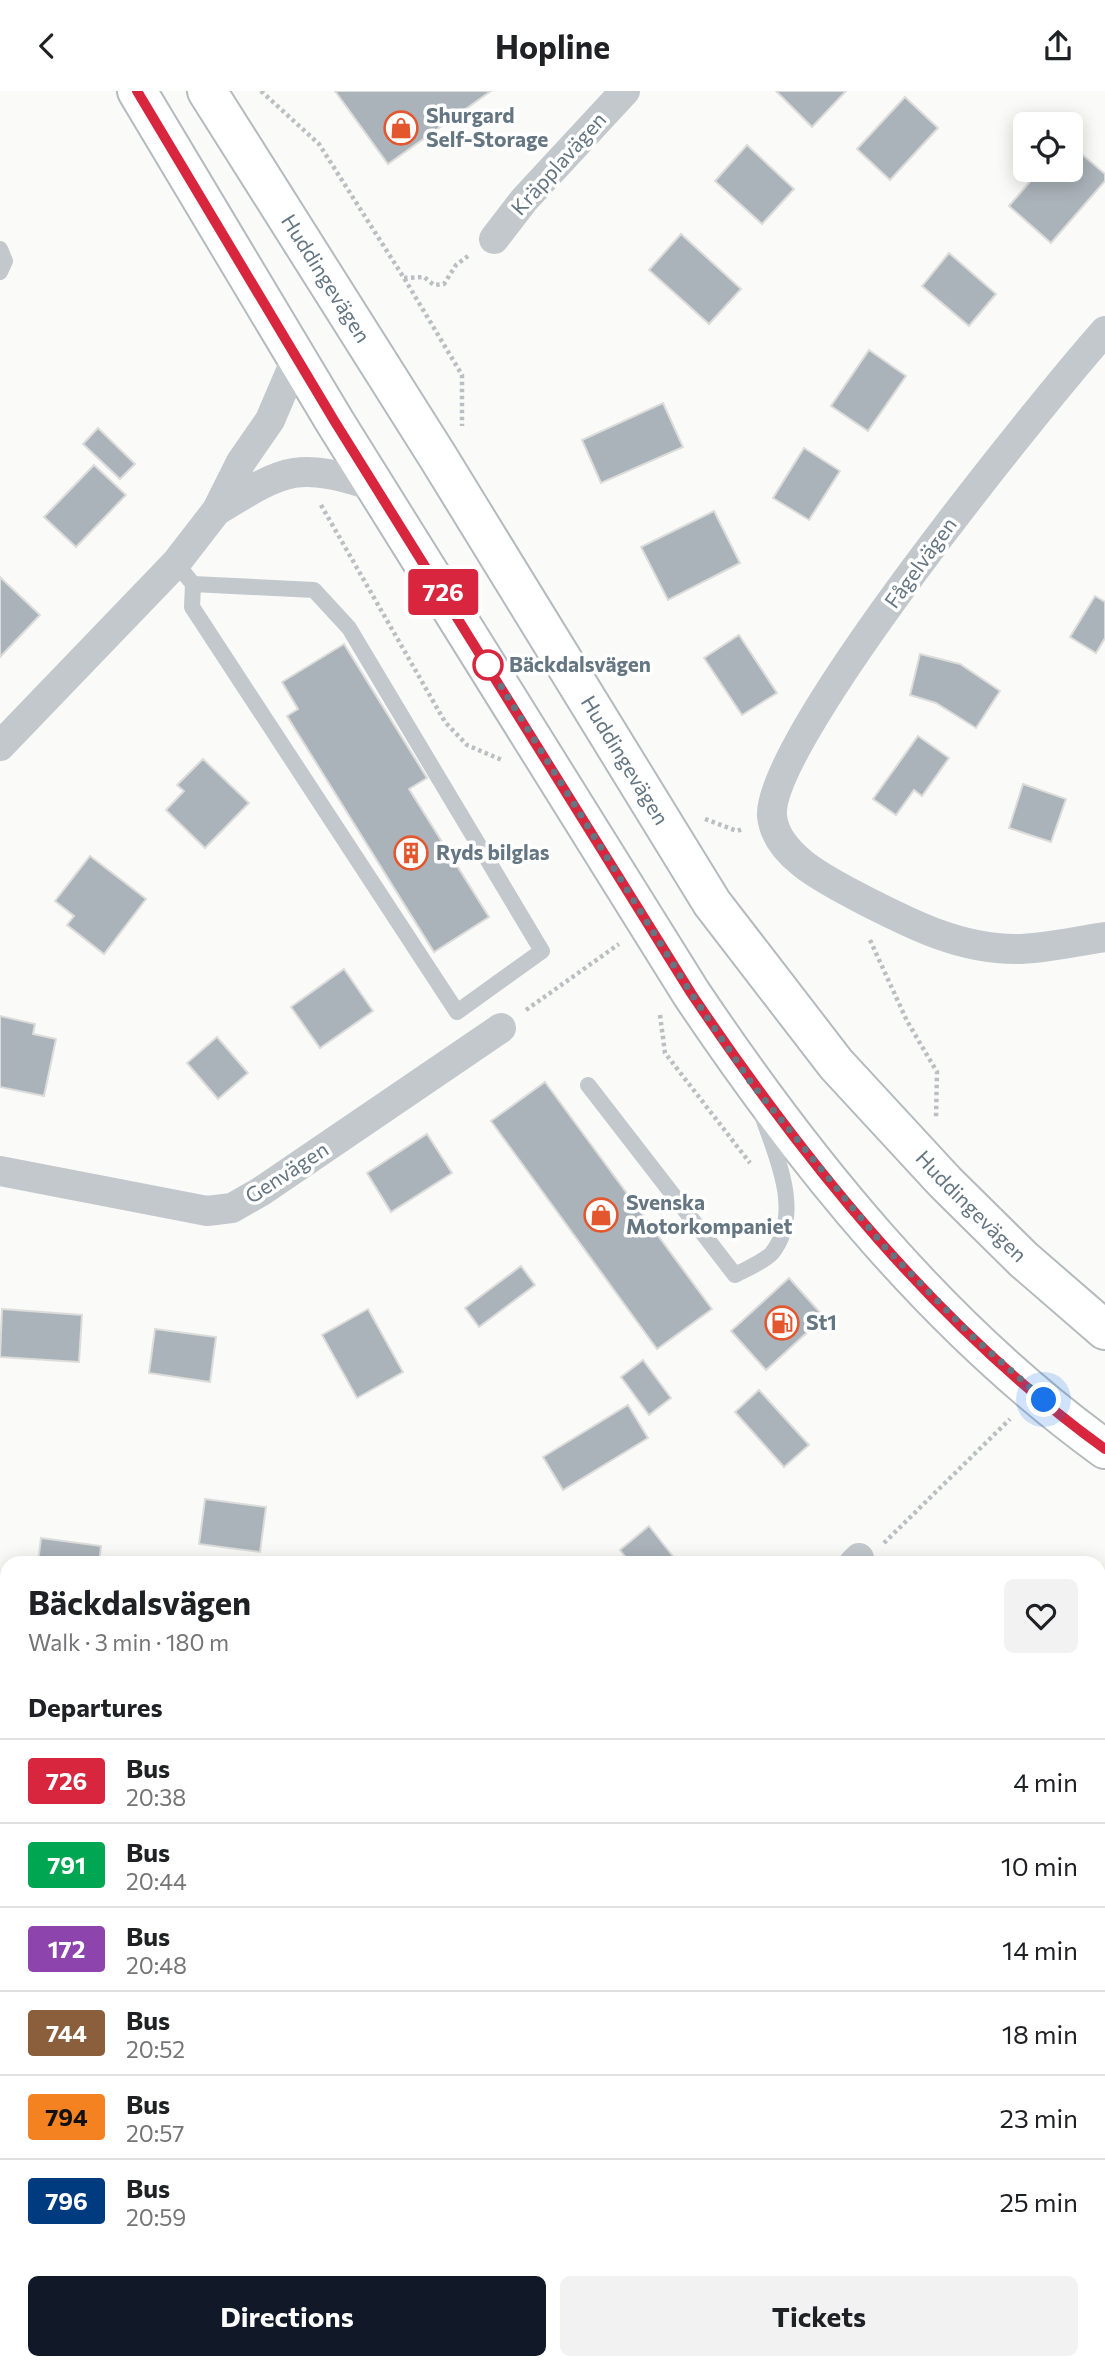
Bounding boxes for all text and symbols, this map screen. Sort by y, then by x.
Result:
text: Hopline [495,26,610,66]
icon: back [28,27,66,65]
icon: share [1039,27,1077,65]
place label: Shurgard Self-Storage [426,102,548,151]
street label: Kräpplavägen [505,106,611,220]
shop icon: Shurgard Self-Storage [382,109,420,147]
map controls [1013,112,1083,182]
button: locate [1013,112,1083,182]
street label: Huddingevägen [277,209,377,347]
street label: Fågelvägen [879,512,961,612]
line badge: 726 [403,569,483,615]
text: 726 [422,577,464,606]
marker: Bäckdalsvägen [473,650,503,680]
place label: Bäckdalsvägen [509,651,651,676]
street label: Huddingevägen [577,691,675,829]
building icon: Ryds bilglas [392,834,430,872]
place label: Ryds bilglas [436,839,550,864]
street label: Genvägen [240,1136,332,1208]
street label: Huddingevägen [911,1145,1033,1267]
place label: Svenska Motorkompaniet [626,1189,792,1238]
shop icon: Svenska Motorkompaniet [582,1196,620,1234]
fuel station icon: St1 [763,1304,801,1342]
place label: St1 [806,1309,837,1334]
your location [1026,1382,1061,1417]
button: heart [1004,1579,1078,1653]
text: Bäckdalsvägen [28,1581,251,1622]
text: Walk · 3 min · 180 m [28,1628,229,1656]
text: Departures [28,1691,163,1722]
text: Bus [126,1752,170,1783]
text: 726 [46,1766,87,1795]
text: 4 min [1013,1766,1078,1797]
text: 20:38 [126,1783,186,1811]
text: Bus [126,1836,170,1867]
text: 791 [47,1850,86,1879]
text: 10 min [1001,1850,1078,1881]
text: 20:44 [126,1867,187,1895]
text: Bus [126,1920,170,1951]
text: 172 [48,1934,85,1963]
text: 14 min [1002,1934,1078,1965]
text: 20:48 [126,1951,187,1979]
text: Bus [126,2004,170,2035]
text: 744 [46,2018,87,2047]
text: 18 min [1002,2018,1078,2049]
text: 20:52 [126,2035,185,2063]
text: Bus [126,2088,170,2119]
text: 794 [45,2102,88,2131]
text: 23 min [1000,2102,1078,2133]
text: 20:57 [126,2119,184,2147]
text: Bus [126,2172,170,2203]
text: 796 [45,2186,88,2215]
text: 25 min [999,2186,1078,2217]
text: 20:59 [126,2203,186,2231]
button: Directions [28,2276,546,2356]
button: Tickets [560,2276,1078,2356]

